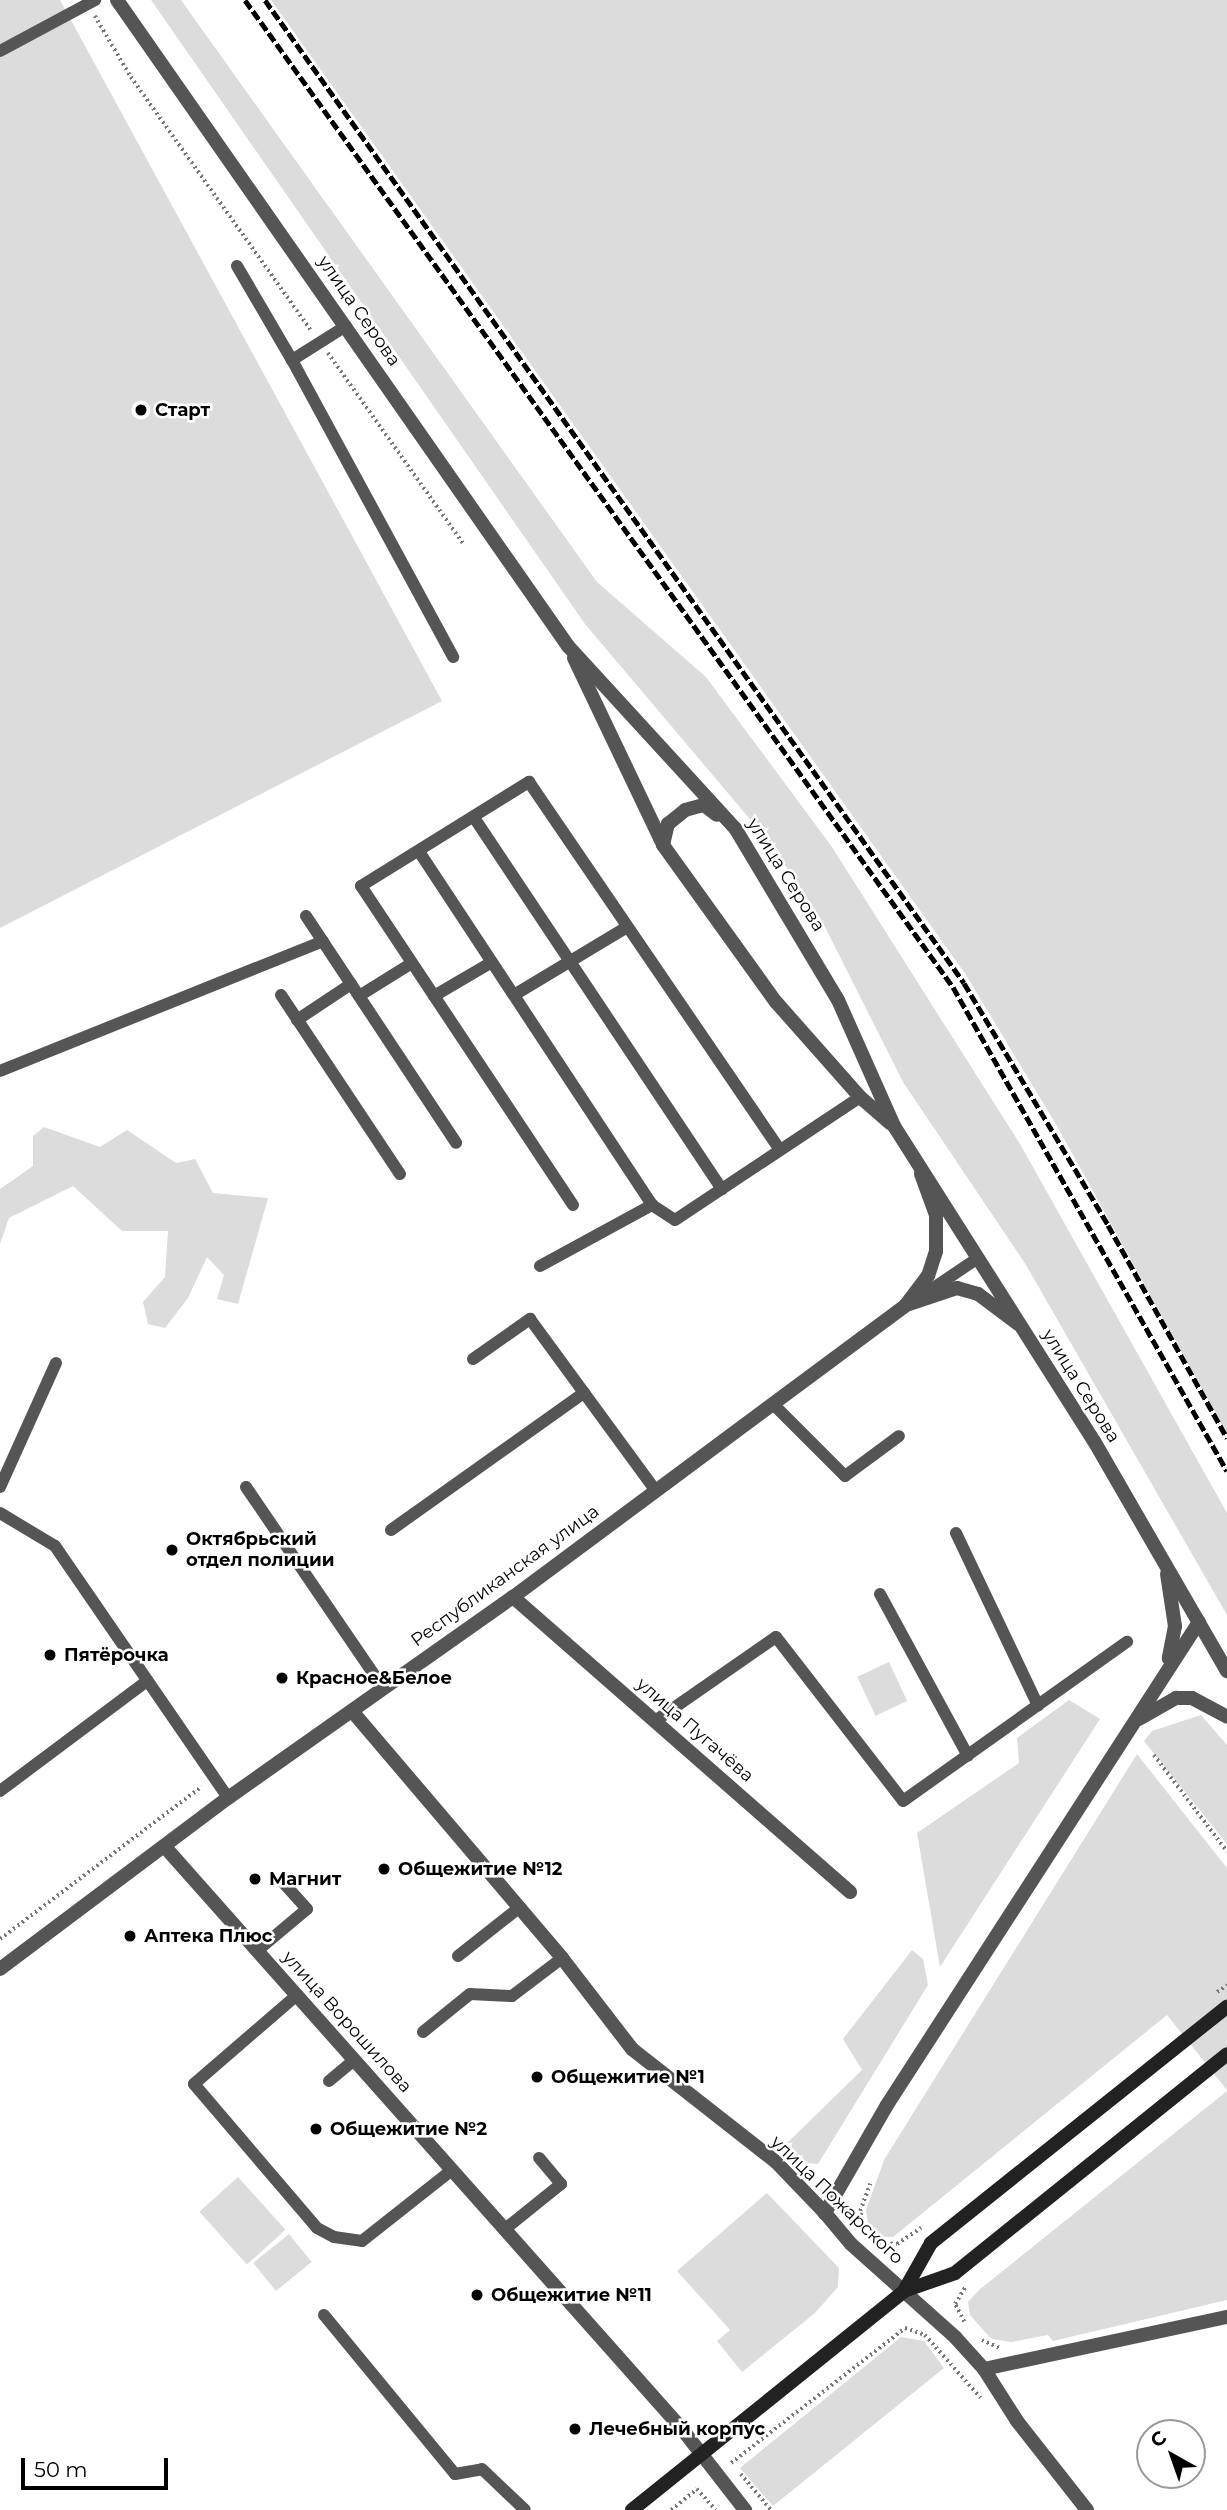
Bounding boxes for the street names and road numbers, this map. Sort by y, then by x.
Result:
street label: улица Серова [313,252,405,370]
street label: улица Серова [742,814,830,936]
street label: улица Серова [1037,1325,1125,1447]
street label: Республиканская улица [407,1501,603,1651]
street label: улица Пугачёва [632,1673,758,1787]
street label: улица Ворошилова [278,1947,416,2097]
street label: улица Пожарского [766,2131,908,2269]

